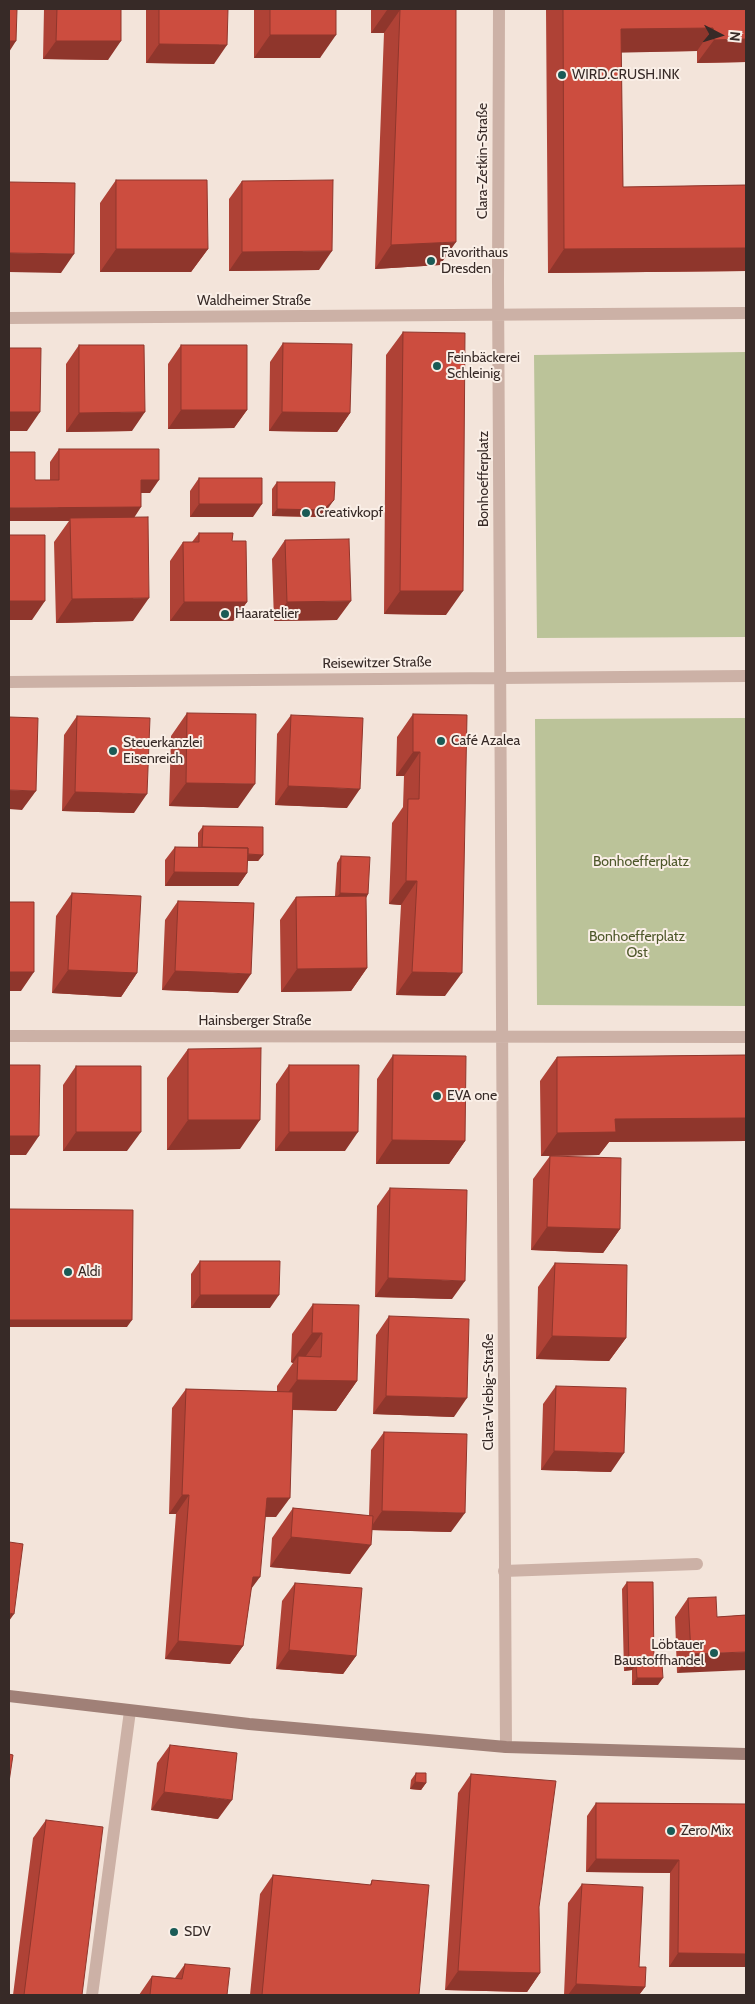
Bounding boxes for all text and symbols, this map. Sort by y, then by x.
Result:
north arrow [695,10,745,60]
text: N [726,31,744,42]
place label: WIRD.CRUSH.INK [572,67,679,83]
marker: WIRD.CRUSH.INK [556,69,568,81]
street label: Clara-Zetkin-Straße [475,103,491,219]
place label: Favorithaus Dresden [441,245,508,278]
marker: Favorithaus Dresden [425,255,437,267]
street label: Waldheimer Straße [197,293,311,309]
place label: Feinbäckerei Schleinig [447,350,520,382]
marker: Feinbäckerei Schleinig [431,360,443,372]
street label: Bonhoefferplatz [476,431,492,527]
place label: Creativkopf [316,505,383,521]
marker: Creativkopf [300,507,312,519]
place label: Haaratelier [235,606,299,622]
marker: Haaratelier [219,608,231,620]
street label: Reisewitzer Straße [322,654,432,672]
place label: Café Azalea [451,733,520,749]
place label: Steuerkanzlei Eisenreich [123,735,202,768]
marker: Café Azalea [435,735,447,747]
marker: Steuerkanzlei Eisenreich [107,745,119,757]
park label: Bonhoefferplatz [593,854,689,870]
park label: Bonhoefferplatz Ost [589,929,685,962]
street label: Hainsberger Straße [199,1013,311,1029]
place label: EVA one [447,1088,497,1104]
marker: EVA one [431,1090,443,1102]
place label: Aldi [78,1264,100,1280]
marker: Aldi [62,1266,74,1278]
street label: Clara-Viebig-Straße [481,1333,497,1451]
place label: Löbtauer Baustoffhandel [614,1637,704,1670]
marker: Löbtauer Baustoffhandel [708,1647,720,1659]
place label: Zero Mix [681,1823,731,1839]
marker: Zero Mix [665,1825,677,1837]
place label: SDV [184,1924,211,1940]
marker: SDV [168,1926,180,1938]

